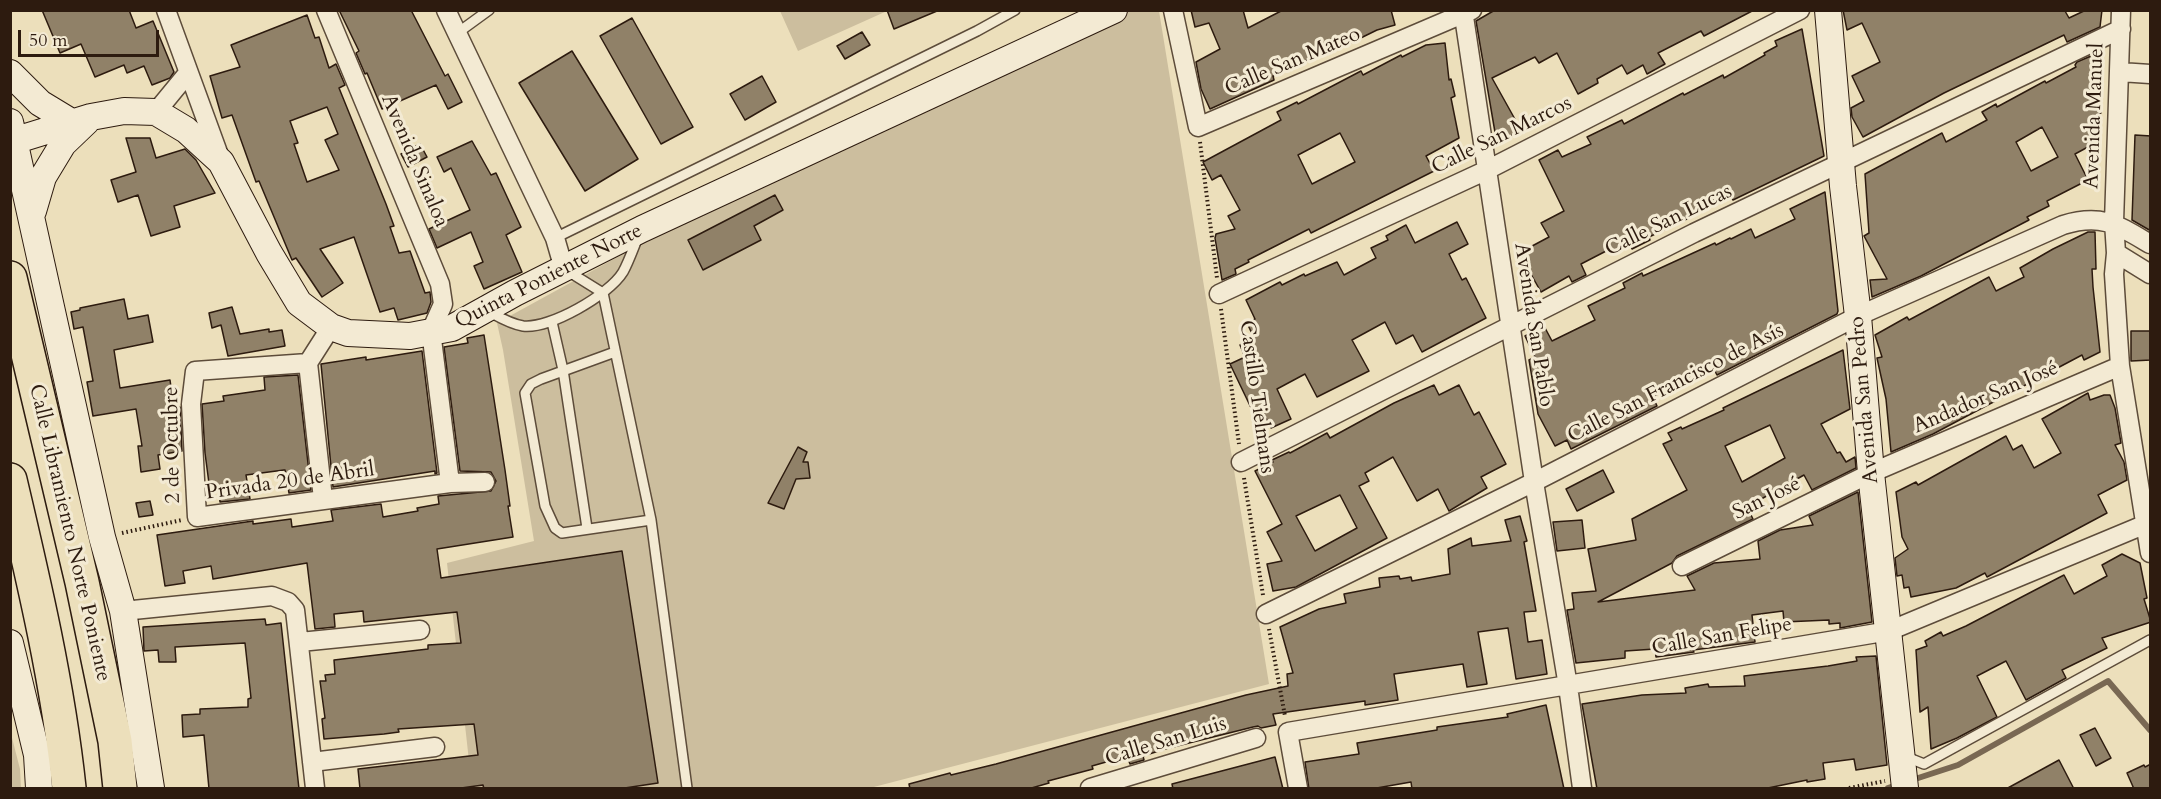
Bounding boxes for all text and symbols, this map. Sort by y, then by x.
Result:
scale bar [21,18,162,56]
street label: Calle San Mateo [1222,22,1364,102]
text: 50 m [29,28,68,53]
street label: Avenida Manuel [2080,43,2110,189]
street label: Avenida Sinaloa [375,91,453,231]
street label: Calle San Marcos [1428,91,1576,181]
street label: Calle San Lucas [1601,179,1737,263]
street label: Quinta Poniente Norte [451,219,647,335]
street label: Avenida San Pablo [1508,241,1558,409]
street label: Avenida San Pedro [1845,315,1885,485]
street label: Calle San Francisco de Asís [1564,318,1788,450]
street label: Castillo Tielmans [1233,319,1279,475]
street label: Andador San José [1910,356,2062,440]
street label: Calle Libramiento Norte Poniente [22,382,116,684]
street label: 2 de Octubre [159,386,187,504]
street label: Privada 20 de Abril [204,458,376,506]
street label: San José [1729,472,1805,526]
street label: Calle San Felipe [1650,612,1794,662]
street label: Calle San Luis [1102,712,1230,772]

